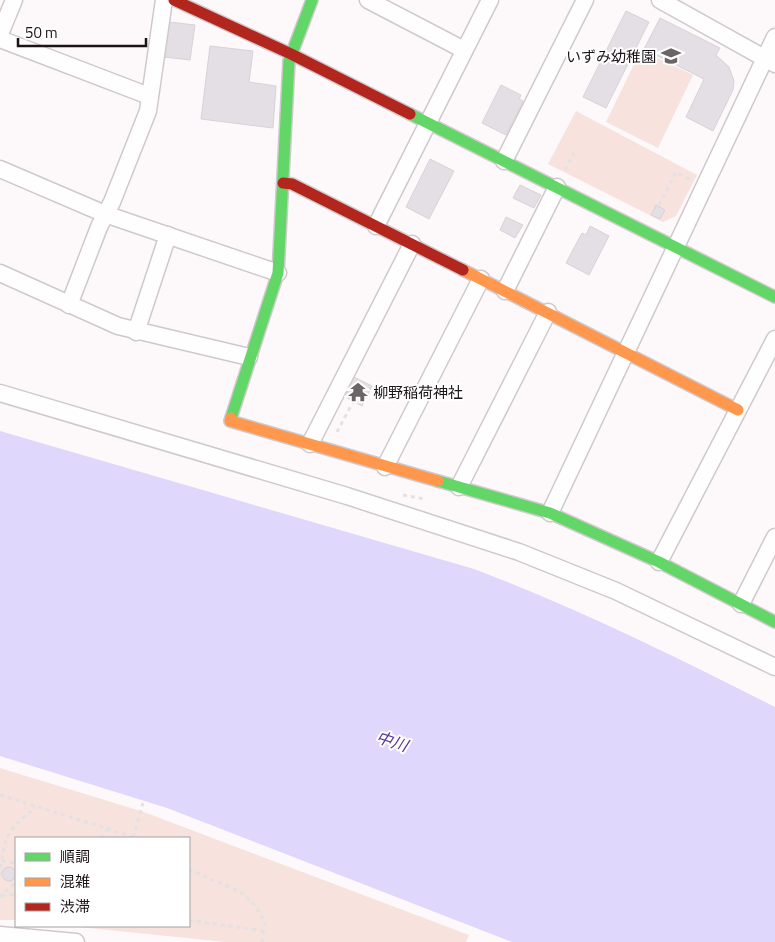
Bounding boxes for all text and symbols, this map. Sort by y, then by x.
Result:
scale bar [18,15,145,47]
text: 50 m [25,21,58,44]
place label: いずみ幼稚園 [566,45,656,68]
school or university icon: いずみ幼稚園 [660,45,682,67]
temple icon: 柳野稲荷神社 [347,381,369,403]
place label: 柳野稲荷神社 [373,381,463,404]
water label: 中川 [373,725,413,758]
legend [15,837,190,927]
text: 順調 [60,845,90,868]
text: 混雑 [60,870,90,893]
text: 渋滞 [60,895,90,918]

